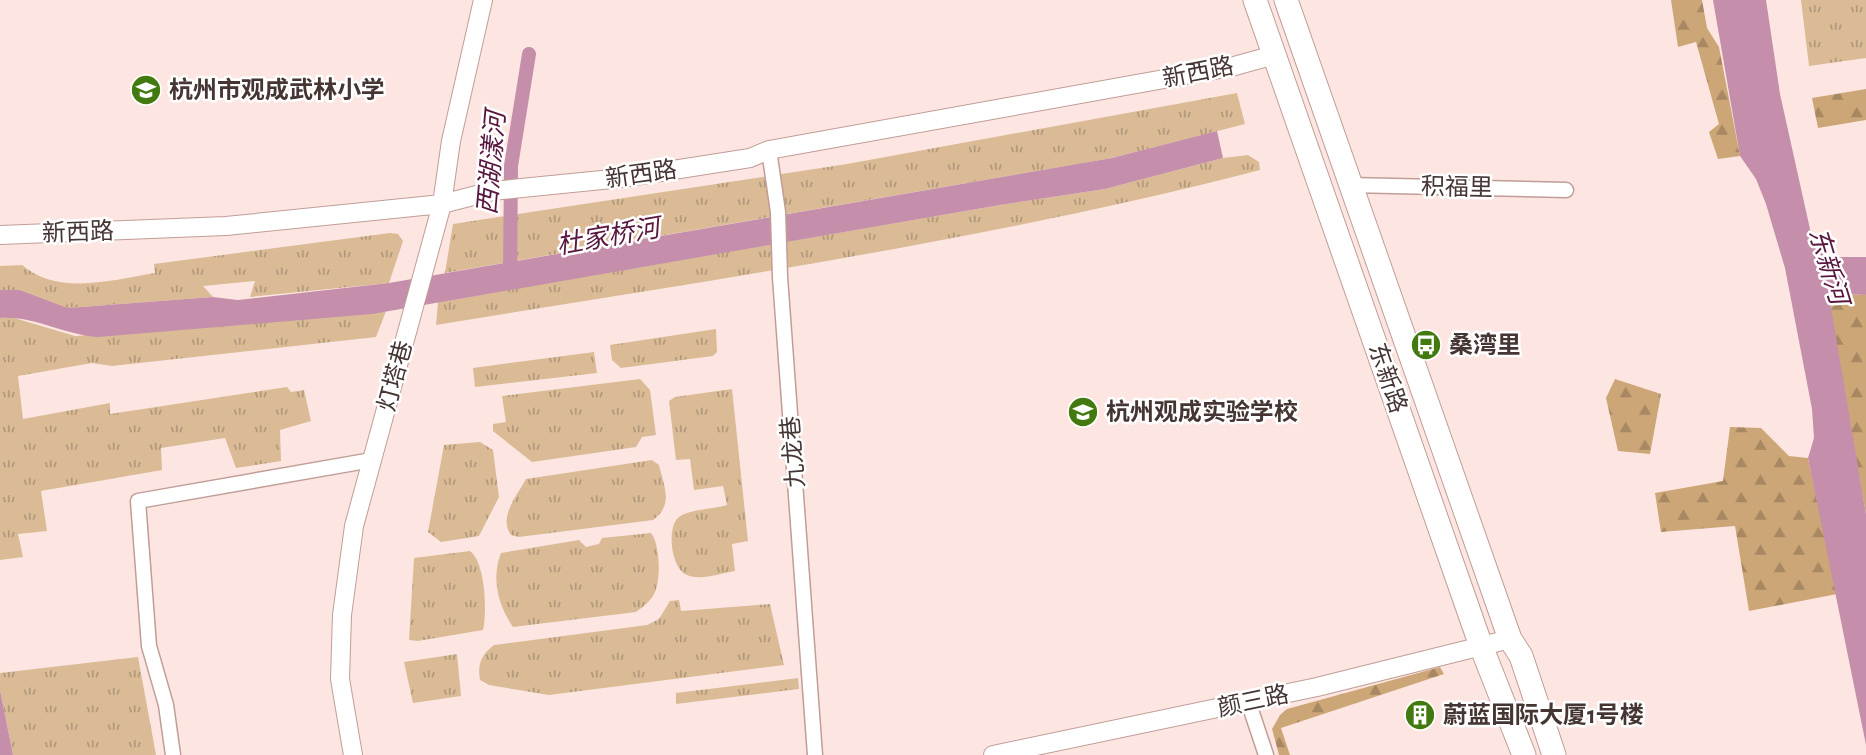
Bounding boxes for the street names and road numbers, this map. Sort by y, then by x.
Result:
street label: 新西路 [1160,52,1236,92]
street label: 新西路 [604,156,678,192]
street label: 积福里 [1421,173,1493,201]
street label: 新西路 [42,218,114,246]
street label: 灯塔巷 [373,338,417,414]
street label: 东新路 [1364,340,1412,416]
street label: 九龙巷 [777,415,809,489]
street label: 颜三路 [1215,681,1291,721]

